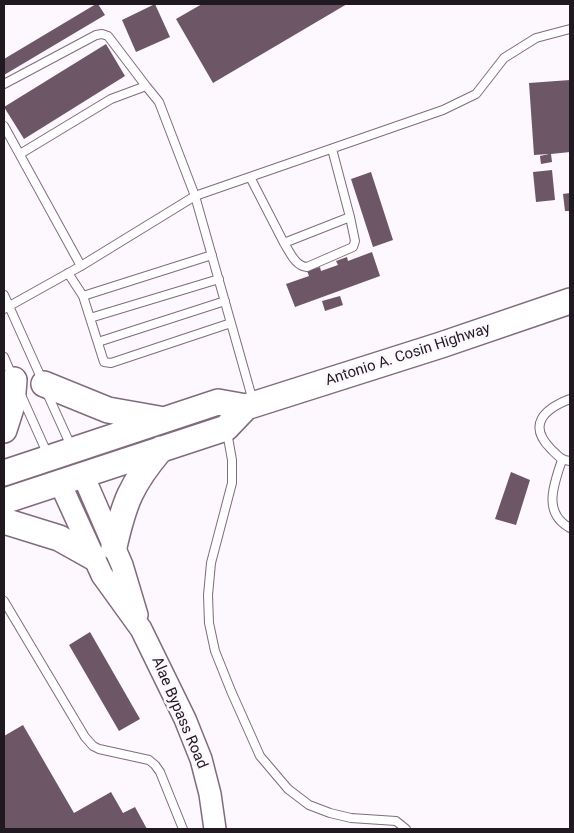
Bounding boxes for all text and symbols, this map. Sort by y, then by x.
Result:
street label: Antonio A. Cosin Highway [323,320,493,390]
street label: Alae Bypass Road [147,654,211,772]

